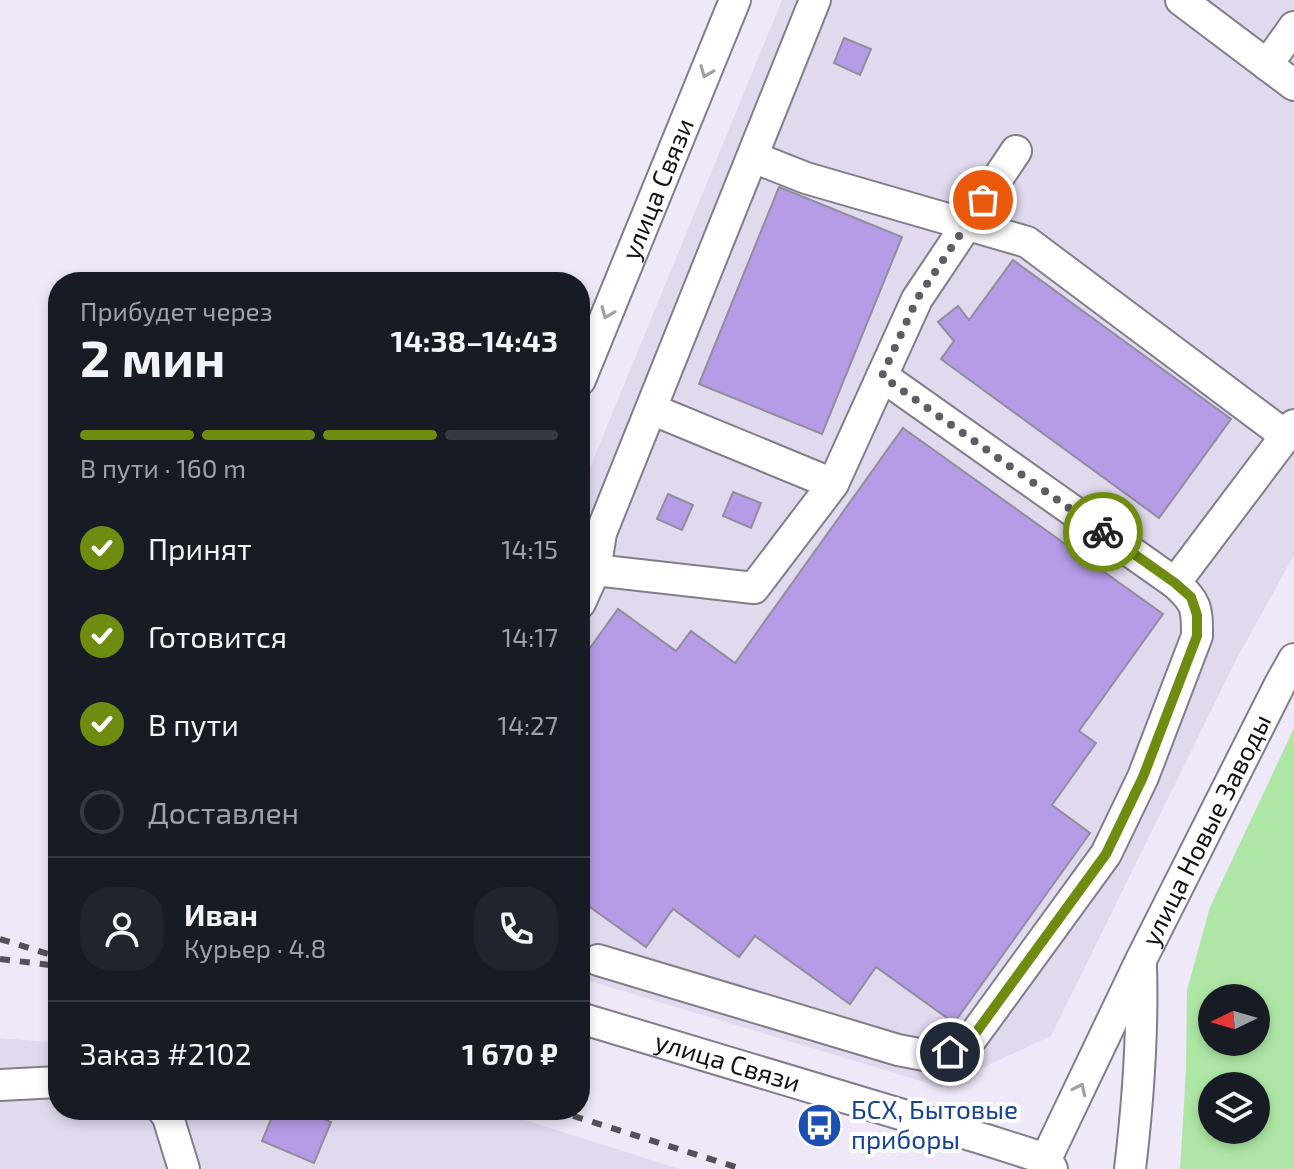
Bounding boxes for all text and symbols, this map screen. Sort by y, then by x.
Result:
one-way arrow [699,64,716,78]
street label: улица Связи [614,113,699,264]
pin [949,166,1017,234]
icon: bag [961,178,1005,222]
text: Прибудет через [80,295,273,326]
one-way arrow [601,305,617,319]
text: 14:38–14:43 [391,322,558,358]
text: 2 мин [80,325,225,387]
text: В пути · 160 m [80,452,246,483]
courier [1063,492,1143,572]
icon: bike [1081,510,1125,554]
icon: check [80,526,124,570]
text: Принят [148,530,252,566]
text: 14:15 [501,533,558,564]
icon: check [80,614,124,658]
text: Готовится [148,618,287,654]
text: 14:17 [502,621,558,652]
icon: check [80,702,124,746]
text: В пути [148,706,239,742]
street label: улица Новые Заводы [1134,708,1276,951]
text: 14:27 [498,709,558,740]
text: Доставлен [148,794,299,830]
button: person [80,887,164,971]
button: phone [474,887,558,971]
text: Иван [184,896,258,932]
text: Курьер · 4.8 [184,932,326,963]
north arrow [1198,984,1270,1056]
map controls [1198,984,1270,1144]
pin [916,1018,984,1086]
street label: улица Связи [651,1024,804,1097]
icon: home [928,1030,972,1074]
text: Заказ #2102 [80,1035,252,1071]
text: 1 670 ₽ [462,1035,558,1071]
button: layers [1198,1072,1270,1144]
one-way arrow [1070,1082,1086,1097]
place label: БСХ, Бытовые приборы [851,1093,1018,1154]
bus stop icon: БСХ, Бытовые приборы [796,1101,844,1149]

